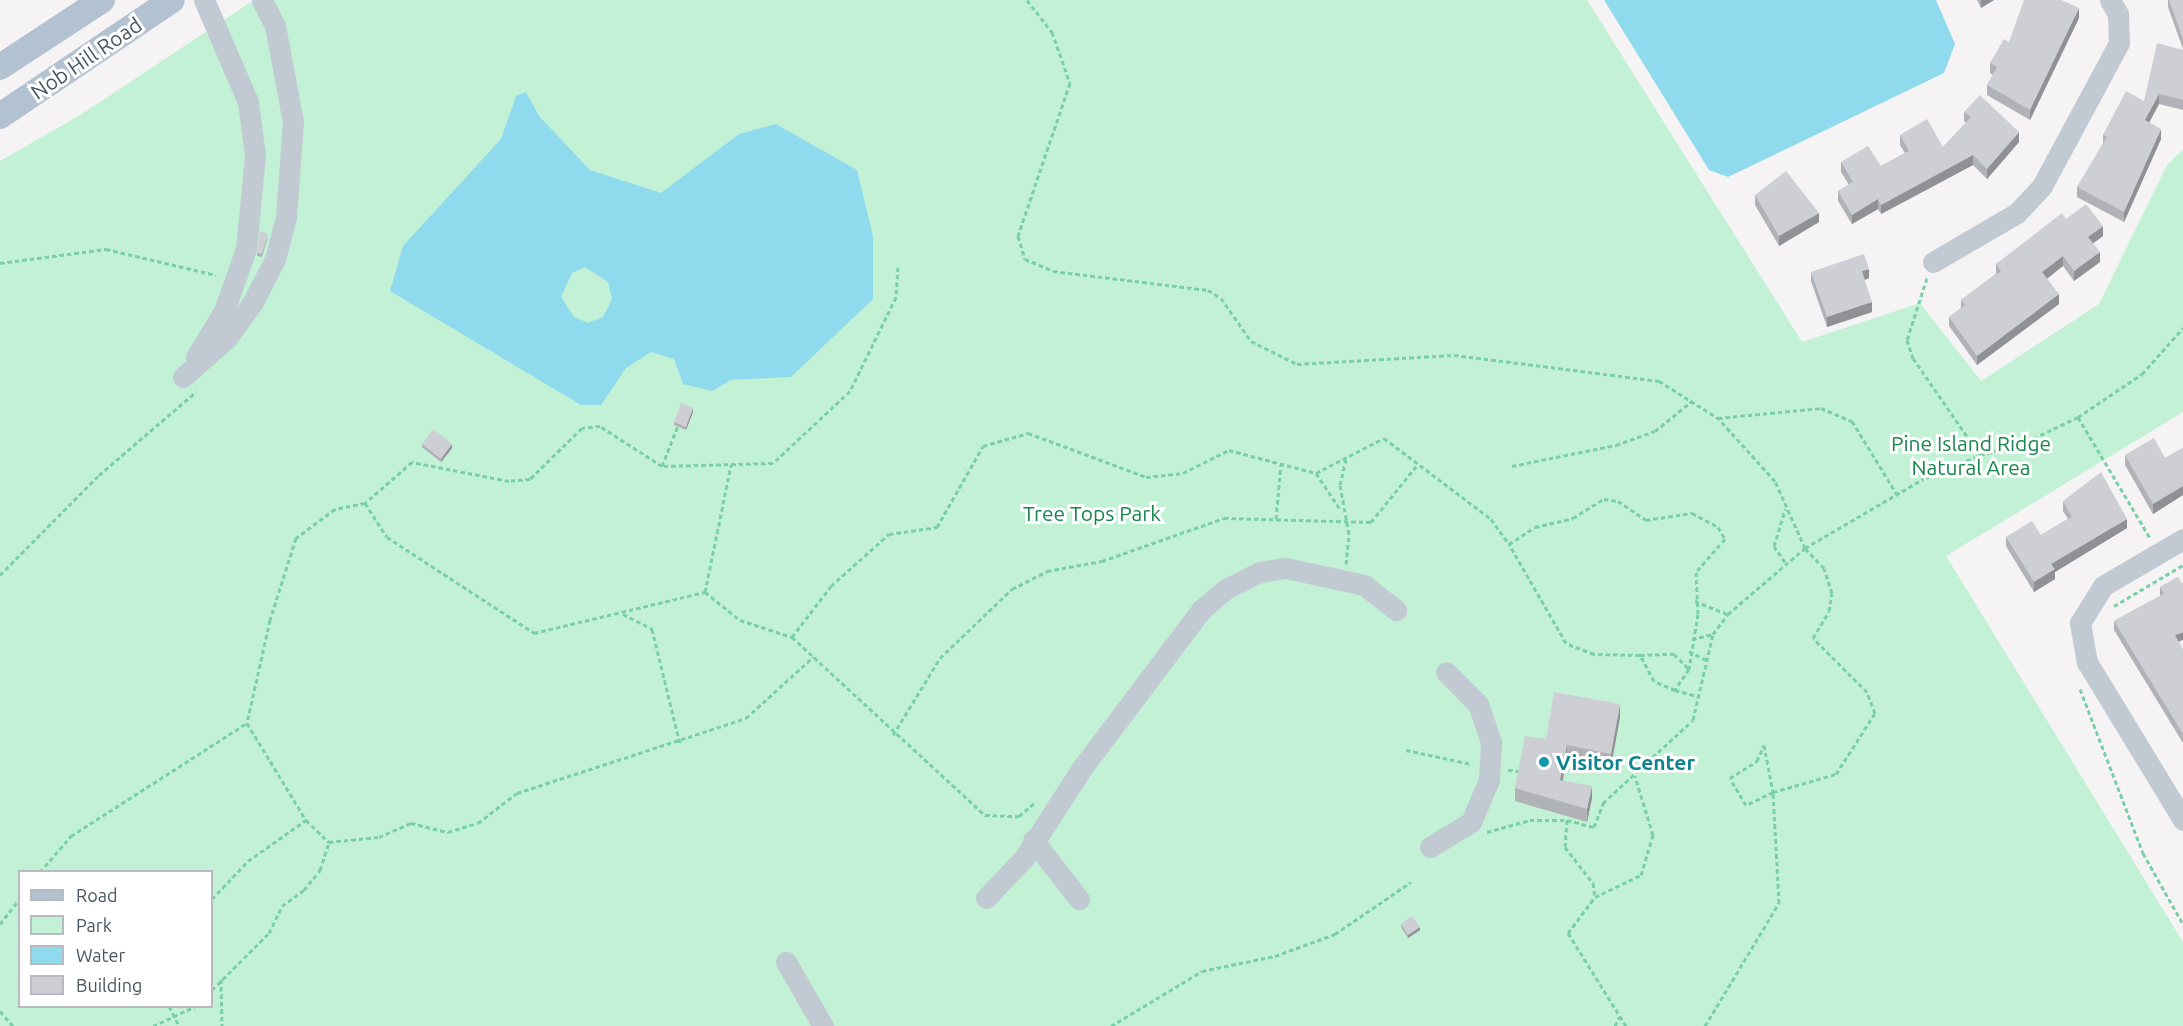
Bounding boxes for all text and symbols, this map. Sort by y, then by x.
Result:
street label: Nob Hill Road [26,12,146,104]
park label: Pine Island Ridge Natural Area [1891,430,2051,480]
park label: Tree Tops Park [1023,500,1161,526]
place label: Visitor Center [1556,749,1695,775]
marker: Visitor Center [1537,755,1551,769]
legend [18,870,213,1008]
text: Road [76,885,118,905]
text: Park [76,915,112,935]
text: Water [76,945,125,965]
text: Building [76,975,142,995]

